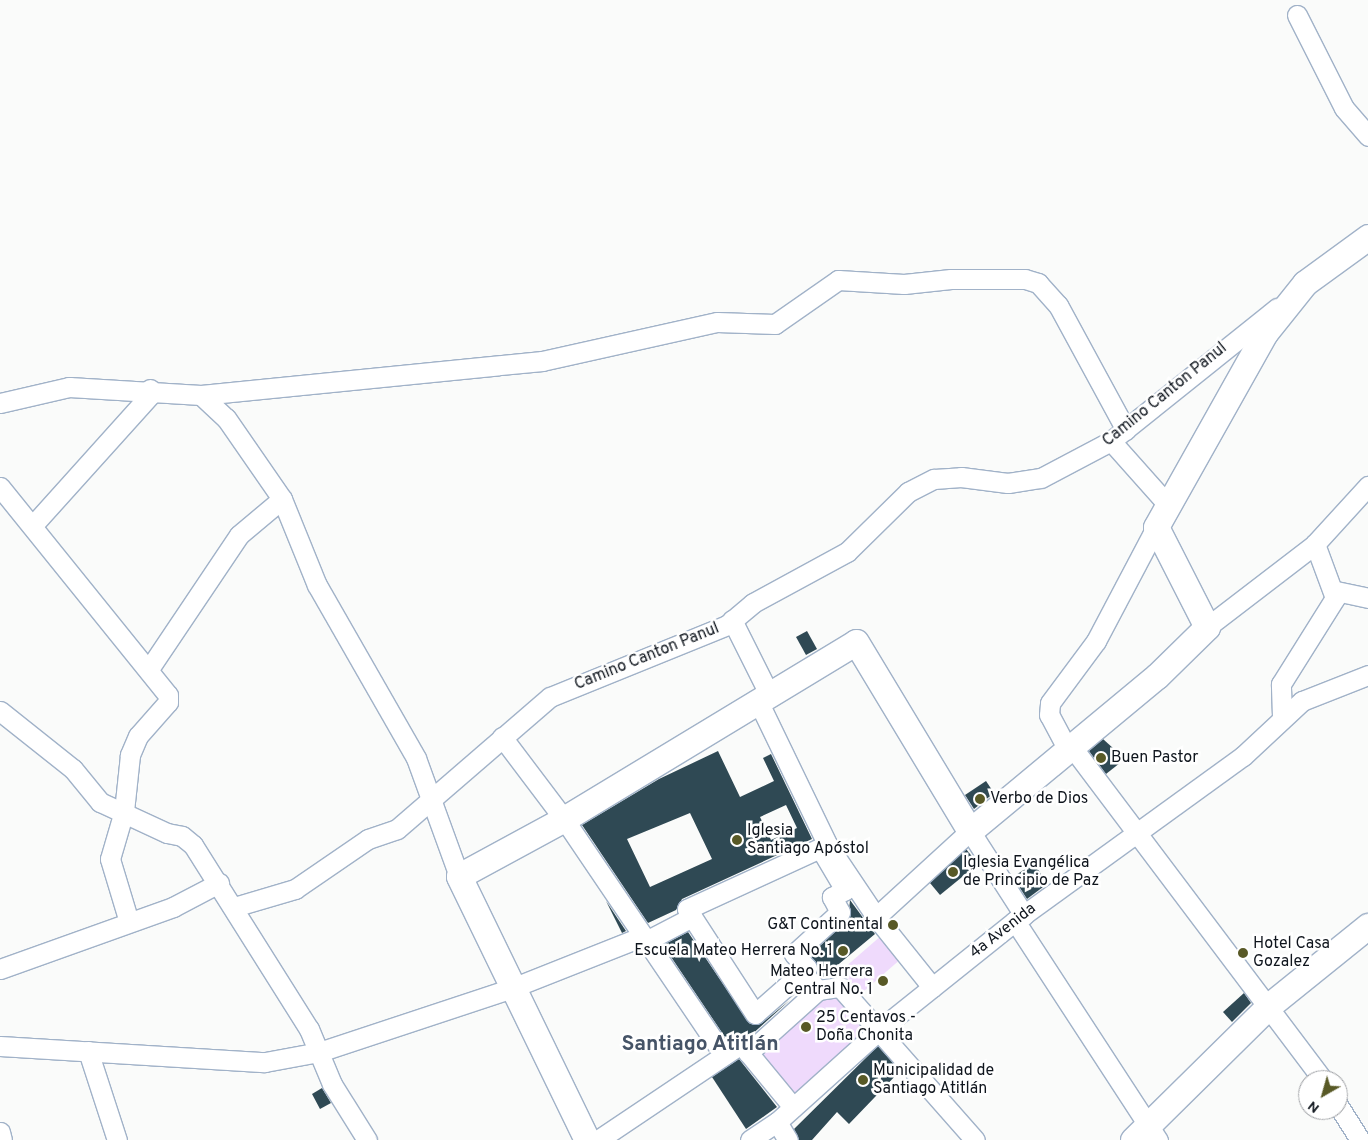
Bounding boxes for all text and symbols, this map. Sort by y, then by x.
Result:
street label: Camino Canton Panul [1099,339,1231,451]
street label: Camino Canton Panul [572,619,722,695]
place label: Buen Pastor [1111,748,1198,768]
marker: Buen Pastor [1095,752,1107,764]
place label: Verbo de Dios [990,789,1088,809]
marker: Verbo de Dios [974,793,986,805]
place label: Iglesia Santiago Apóstol [747,821,869,859]
marker: Iglesia Santiago Apóstol [731,834,743,846]
place label: Iglesia Evangélica de Principio de Paz [963,853,1099,891]
marker: Iglesia Evangélica de Principio de Paz [947,866,959,878]
street label: 4a Avenida [966,899,1040,963]
place label: G&T Continental [767,915,883,935]
marker: G&T Continental [887,919,899,931]
place label: Hotel Casa Gozalez [1253,934,1330,972]
place label: Escuela Mateo Herrera No. 1 [634,941,833,961]
marker: Escuela Mateo Herrera No. 1 [837,945,849,957]
marker: Hotel Casa Gozalez [1237,947,1249,959]
place label: Mateo Herrera Central No. 1 [770,962,873,1000]
marker: Mateo Herrera Central No. 1 [877,975,889,987]
place label: 25 Centavos - Doña Chonita [816,1008,916,1046]
marker: 25 Centavos - Doña Chonita [800,1021,812,1033]
district label: Santiago Atitlán [621,1032,779,1058]
place label: Municipalidad de Santiago Atitlán [873,1061,994,1099]
north arrow [1298,1070,1348,1120]
marker: Municipalidad de Santiago Atitlán [857,1074,869,1086]
text: N [1305,1097,1323,1116]

